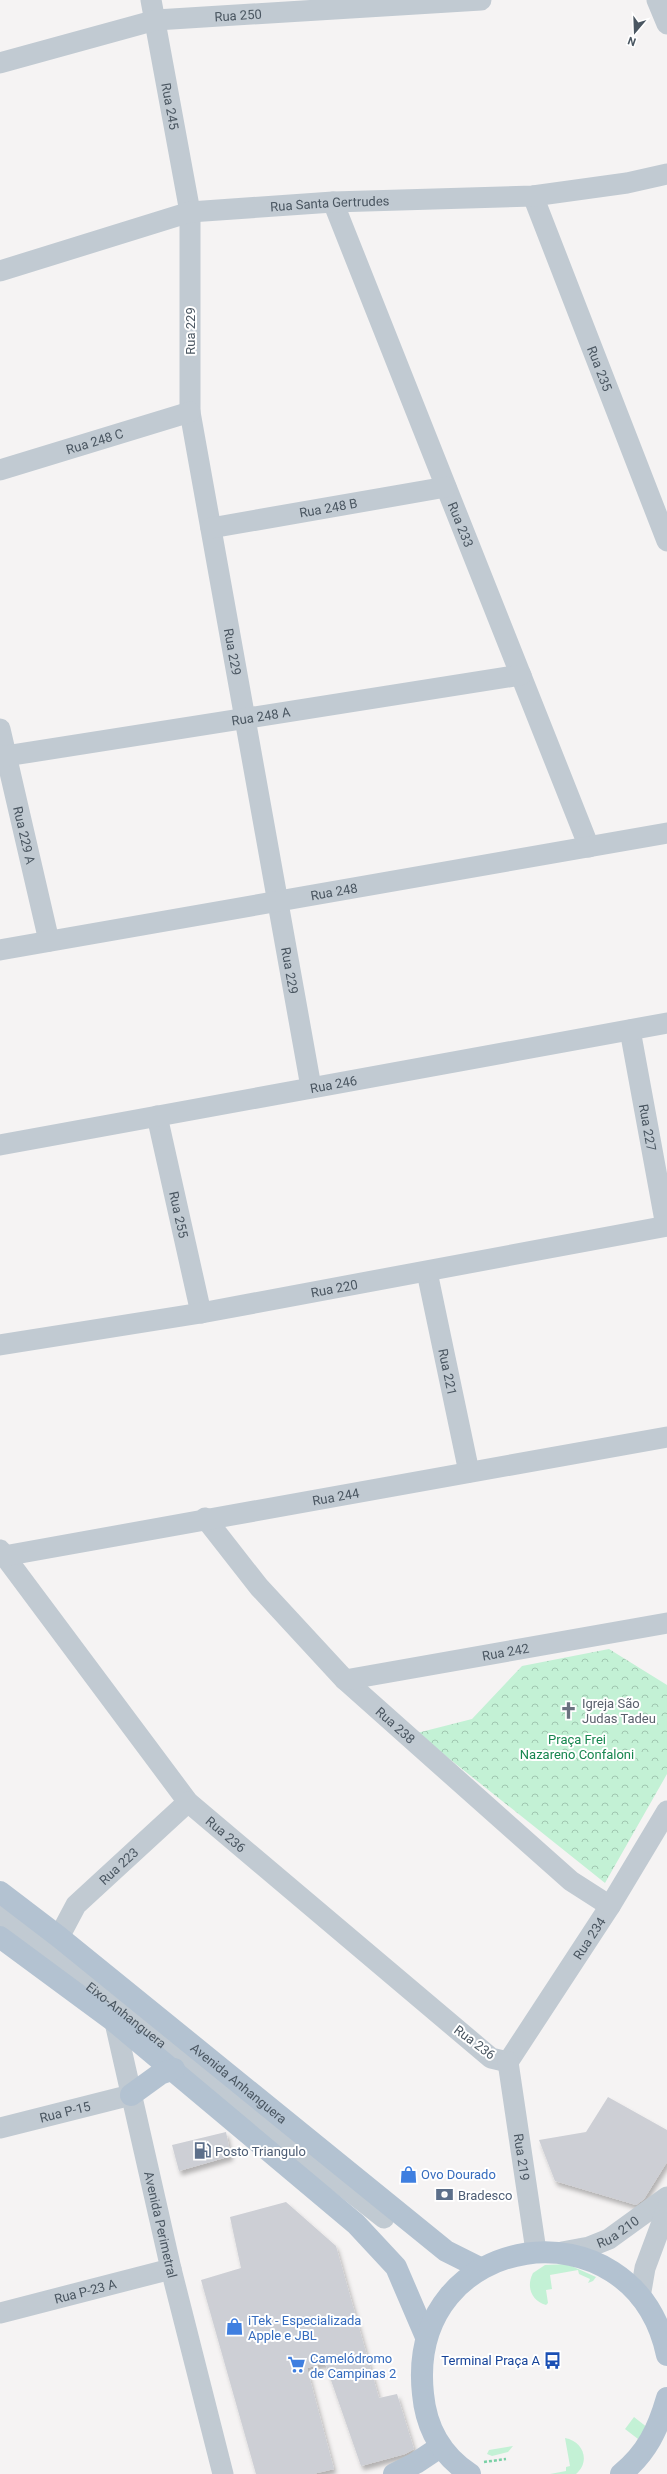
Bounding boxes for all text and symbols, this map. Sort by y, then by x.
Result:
street label: Rua 250 [214,7,262,24]
north arrow [615,12,655,52]
text: N [626,33,638,48]
street label: Rua 245 [158,82,182,131]
street label: Rua Santa Gertrudes [270,193,390,214]
street label: Rua 229 [183,307,198,355]
street label: Rua 235 [584,344,615,393]
street label: Rua 248 C [64,426,125,457]
street label: Rua 248 B [298,496,359,520]
street label: Rua 233 [445,500,476,550]
street label: Rua 229 [221,627,244,676]
street label: Rua 248 A [230,704,292,728]
street label: Rua 229 A [10,805,38,866]
street label: Rua 248 [309,880,359,903]
street label: Rua 229 [278,946,301,995]
street label: Rua 246 [309,1073,358,1096]
street label: Rua 227 [636,1103,659,1152]
street label: Rua 255 [166,1190,191,1239]
street label: Rua 220 [310,1277,359,1300]
street label: Rua 221 [435,1347,460,1397]
street label: Rua 244 [311,1485,361,1509]
street label: Rua 242 [481,1641,530,1664]
place label: Igreja São Judas Tadeu [582,1696,656,1726]
church icon: Igreja São Judas Tadeu [559,1700,579,1720]
street label: Rua 238 [373,1704,418,1747]
park label: Praça Frei Nazareno Confaloni [520,1732,634,1762]
street label: Rua 236 [203,1813,249,1855]
street label: Rua 223 [96,1845,141,1888]
street label: Rua 234 [570,1914,609,1962]
street label: Eixo-Anhanguera [83,1979,169,2051]
street label: Rua 236 [451,2022,498,2063]
street label: Avenida Anhanguera [188,2040,290,2127]
street label: Rua P-15 [38,2099,92,2126]
street label: Rua 219 [511,2132,532,2182]
fuel station icon: Posto Triangulo [192,2141,212,2161]
place label: Posto Triangulo [215,2144,306,2159]
shop icon: Ovo Dourado [398,2164,418,2184]
place label: Ovo Dourado [421,2167,496,2182]
street label: Avenida Perimetral [141,2170,180,2280]
bank icon: Bradesco [435,2185,455,2205]
place label: Bradesco [458,2188,512,2203]
street label: Rua 210 [595,2213,642,2251]
street label: Rua P-23 A [53,2276,119,2307]
place label: iTek - Especializada Apple e JBL [248,2313,361,2343]
shop icon: iTek - Especializada Apple e JBL [225,2317,245,2337]
bus stop icon: Terminal Praça A [543,2350,563,2370]
place label: Camelódromo de Campinas 2 [310,2351,396,2381]
place label: Terminal Praça A [441,2353,541,2368]
supermarket icon: Camelódromo de Campinas 2 [287,2355,307,2375]

